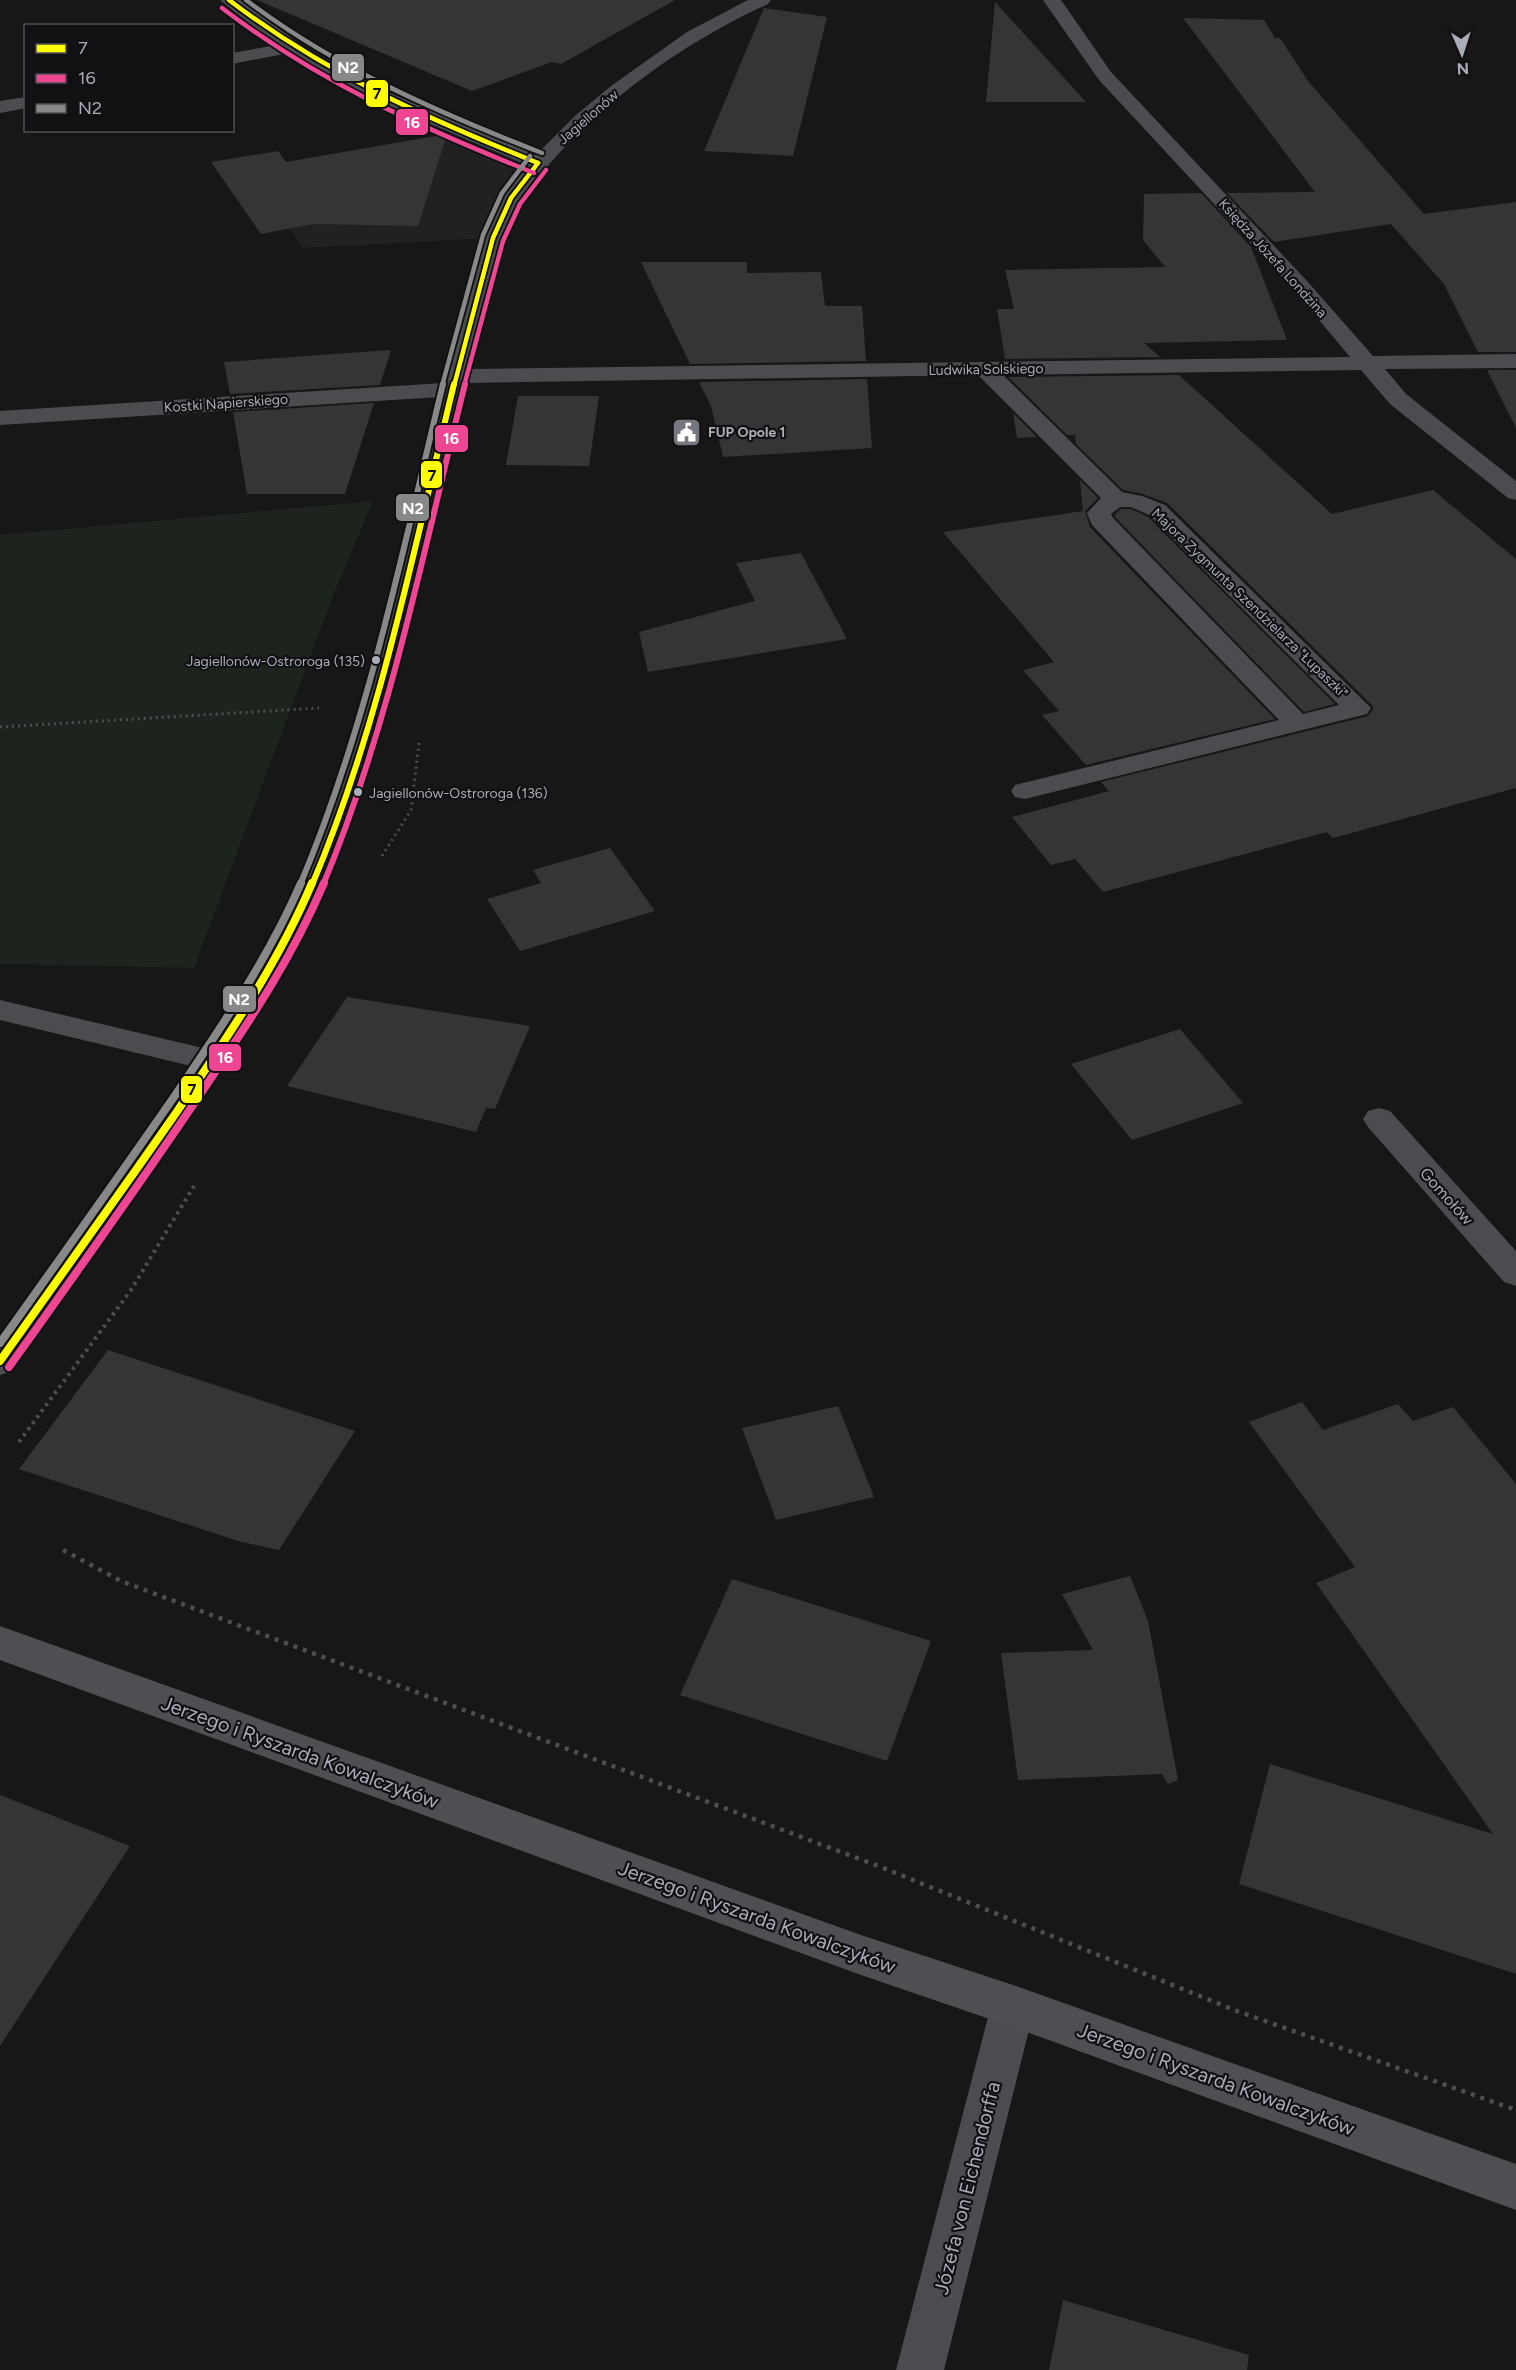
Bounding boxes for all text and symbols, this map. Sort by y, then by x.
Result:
legend [24,24,234,132]
north arrow [1432,24,1492,84]
text: 7 [78,37,88,59]
line badge: N2 [331,53,365,82]
text: N2 [337,58,359,77]
text: N [1456,59,1469,78]
text: 16 [78,67,96,89]
line badge: 7 [365,79,389,108]
text: 7 [373,84,382,103]
street label: Jagiellonów [555,87,622,148]
text: N2 [78,97,102,119]
line badge: 16 [395,108,429,136]
text: 16 [404,113,420,132]
street label: Księdza Józefa Londzina [1215,196,1330,321]
street label: Ludwika Solskiego [928,360,1044,379]
street label: Kostki Napierskiego [163,391,289,416]
public building icon: FUP Opole 1 [671,416,703,448]
line badge: 16 [434,424,469,453]
place label: FUP Opole 1 [708,424,785,441]
text: 16 [443,429,459,448]
line badge: 7 [420,460,443,489]
text: 7 [428,466,437,485]
line badge: N2 [395,493,430,522]
text: N2 [402,499,424,518]
street label: Majora Zygmunta Szendzielarza "Łupaszki" [1148,505,1351,702]
place label: Jagiellonów-Ostroroga (135) [186,653,365,670]
marker: Jagiellonów-Ostroroga (135) [370,654,382,666]
place label: Jagiellonów-Ostroroga (136) [369,785,548,802]
marker: Jagiellonów-Ostroroga (136) [352,786,364,798]
line badge: N2 [222,985,257,1013]
text: N2 [228,990,250,1009]
line badge: 16 [208,1043,242,1072]
text: 16 [217,1048,233,1067]
line badge: 7 [180,1075,203,1104]
text: 7 [188,1080,197,1099]
street label: Gomołów [1416,1164,1478,1229]
street label: Jerzego i Ryszarda Kowalczyków [158,1691,442,1814]
street label: Jerzego i Ryszarda Kowalczyków [615,1856,899,1979]
street label: Jerzego i Ryszarda Kowalczyków [1074,2018,1358,2141]
street label: Józefa von Eichendorffa [929,2079,1005,2297]

